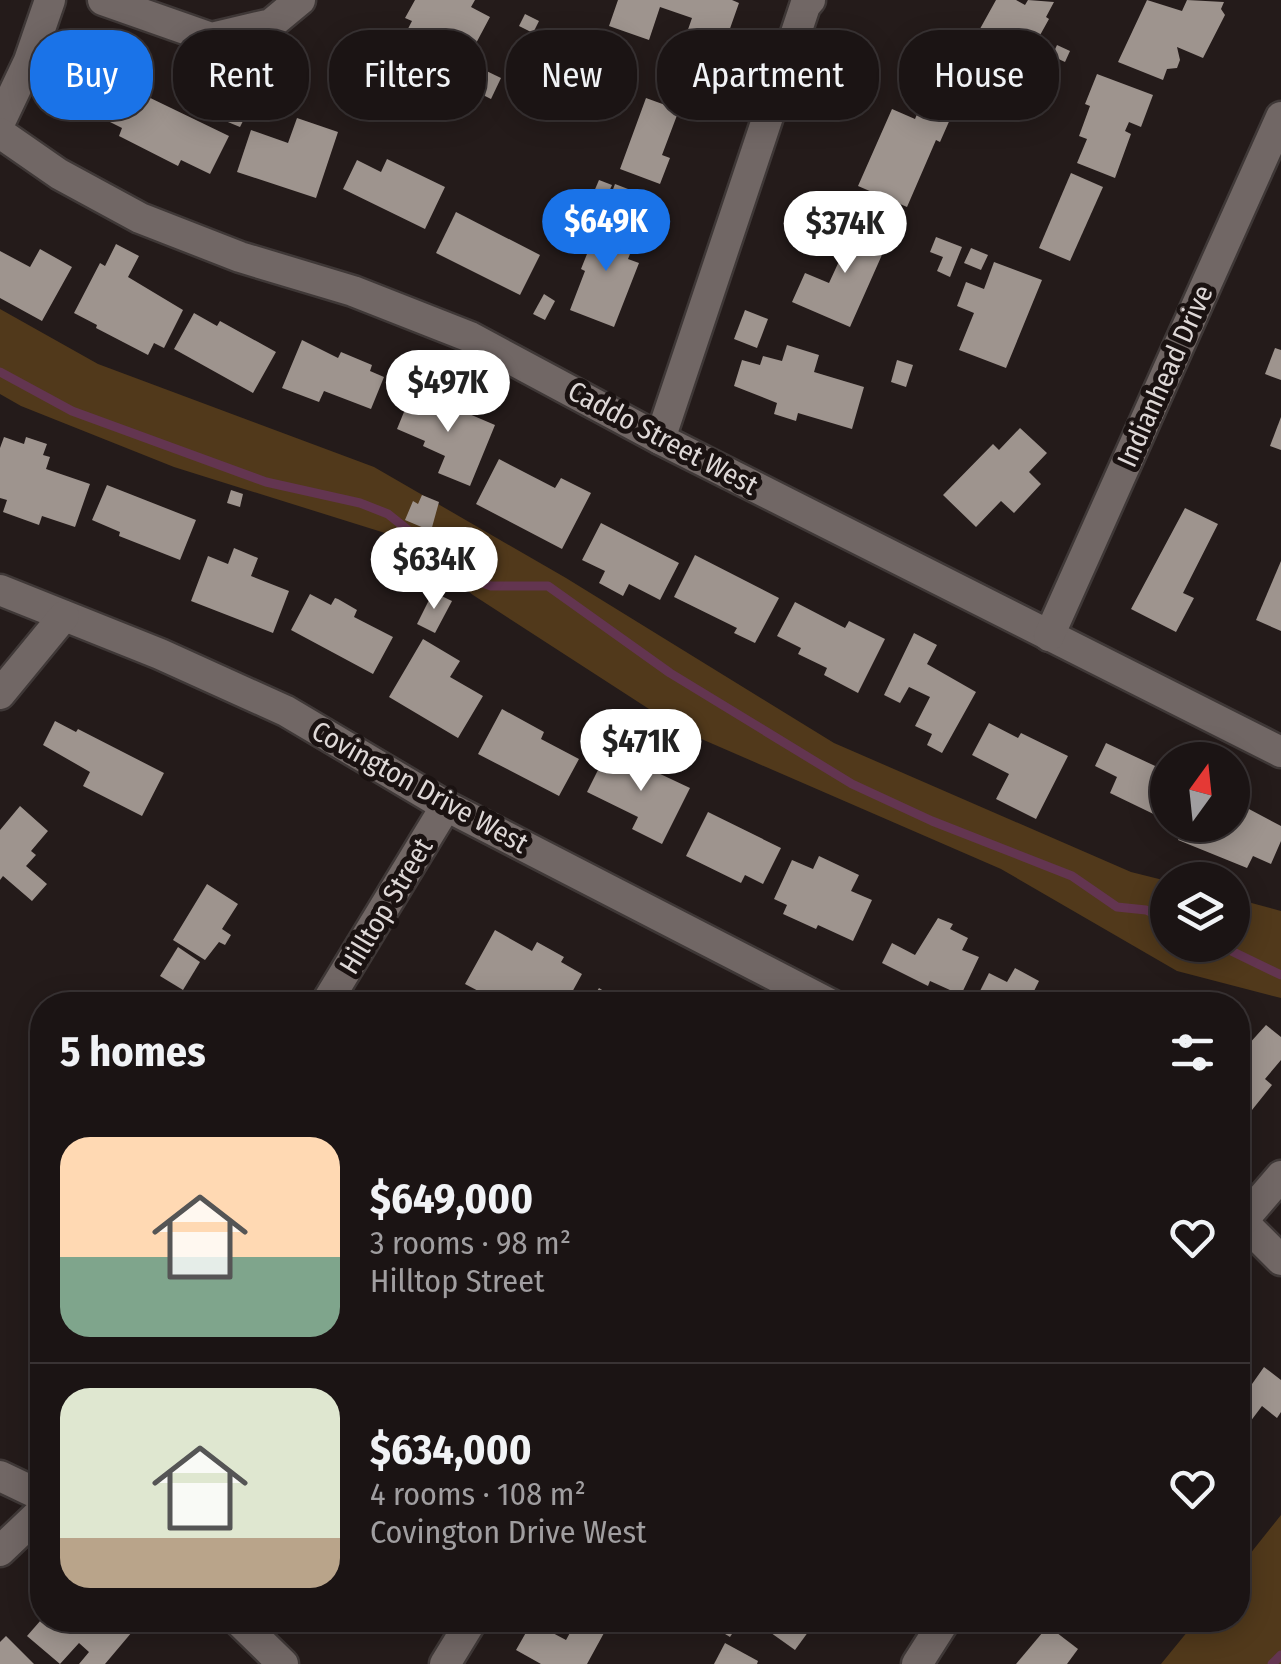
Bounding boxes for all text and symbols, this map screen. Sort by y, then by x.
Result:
chip: Buy [30,30,153,120]
chip: Rent [173,30,309,120]
chip: Filters [329,30,486,120]
chip: New [506,30,637,120]
chip: Apartment [657,30,879,120]
chip: House [899,30,1059,120]
pin: $649K [536,189,676,274]
pin: $374K [775,191,915,276]
text: $649K [564,202,648,240]
text: $374K [806,204,884,242]
street label: Indianhead Drive [1110,280,1220,472]
pin: $497K [378,350,518,435]
text: $497K [408,363,488,401]
street label: Caddo Street West [563,374,764,502]
pin: $634K [364,527,504,612]
text: $634K [393,540,475,578]
pin: $471K [571,709,711,794]
street label: Covington Drive West [306,714,535,861]
text: $471K [602,722,680,760]
north arrow [1150,742,1250,842]
map controls [1150,742,1250,962]
street label: Hilltop Street [333,831,440,980]
button: layers [1150,862,1250,962]
icon: filters [1165,1025,1220,1080]
text: 5 homes [60,1027,206,1077]
text: $649,000 [370,1174,533,1224]
icon: home [140,1177,260,1297]
icon: heart [1165,1210,1220,1265]
text: 3 rooms · 98 m² [370,1224,571,1262]
text: Hilltop Street [370,1262,544,1300]
text: $634,000 [370,1425,532,1475]
icon: home [140,1428,260,1548]
icon: heart [1165,1461,1220,1516]
text: 4 rooms · 108 m² [370,1475,586,1513]
text: Covington Drive West [370,1513,647,1551]

